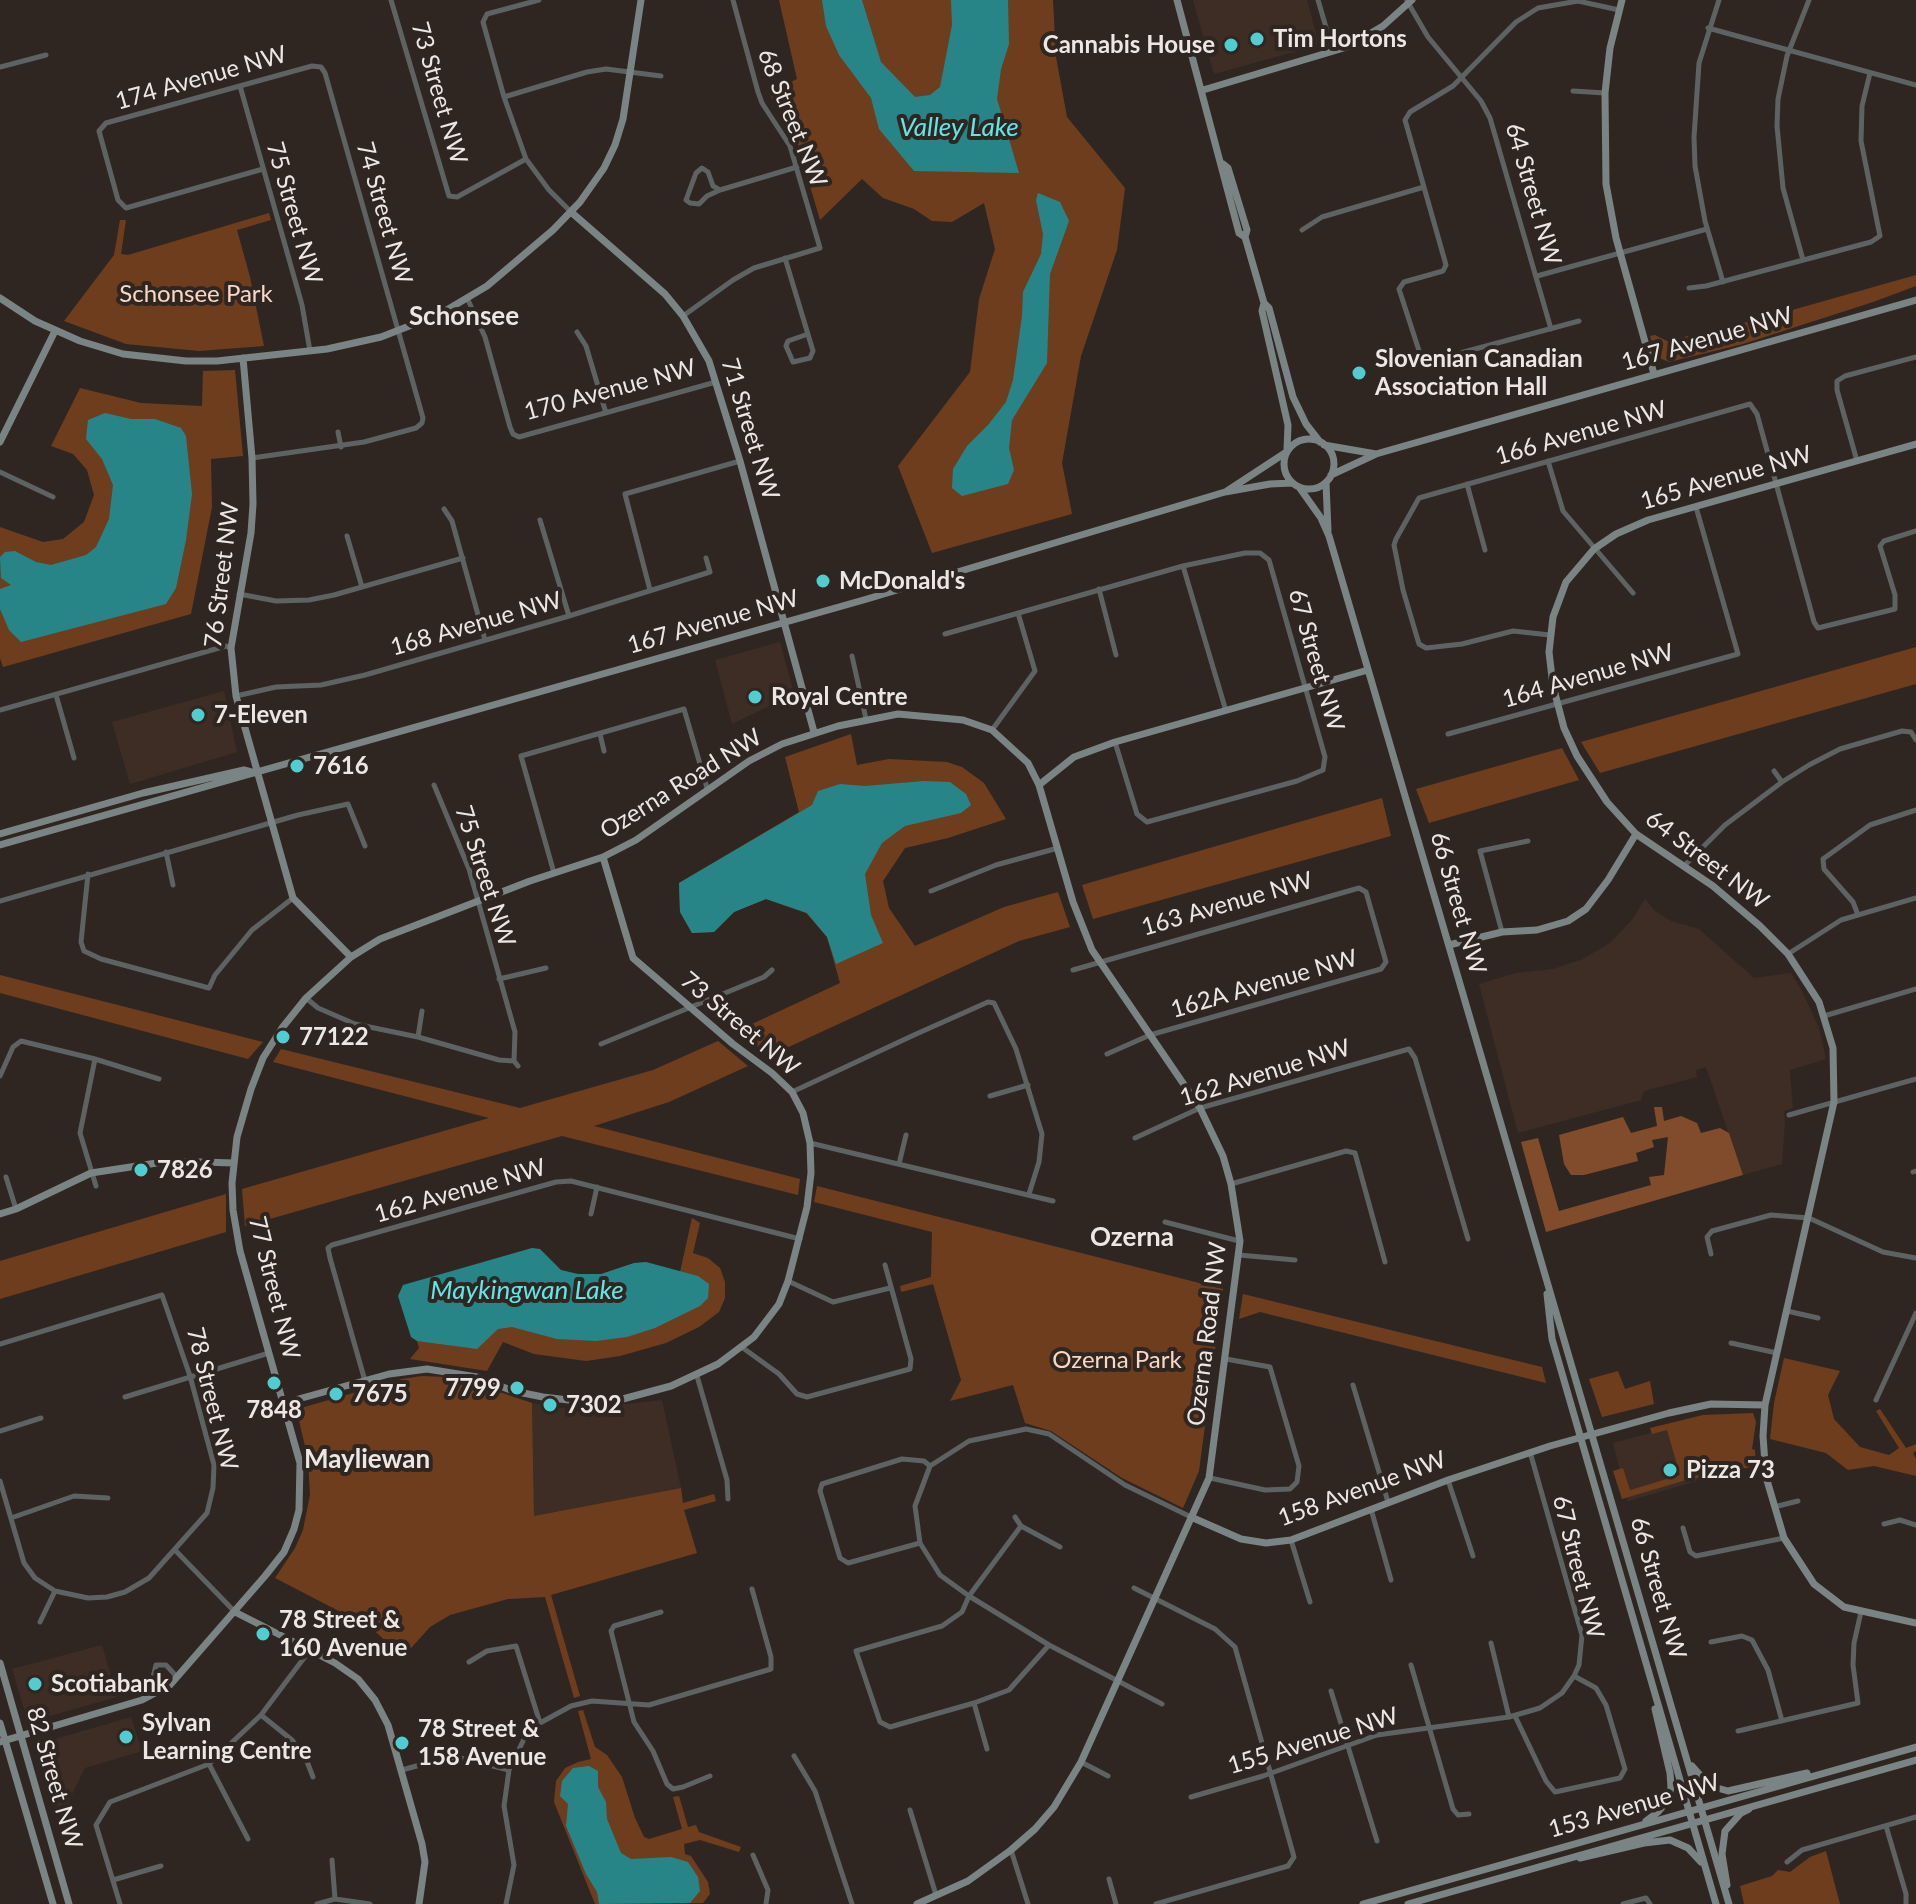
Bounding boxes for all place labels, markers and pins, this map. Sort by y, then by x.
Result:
place label: Tim Hortons [1273,25,1407,53]
marker: Tim Hortons [1248,30,1266,48]
place label: Cannabis House [1043,31,1215,59]
marker: Cannabis House [1222,36,1240,54]
place label: Slovenian Canadian Association Hall [1375,345,1583,401]
marker: Slovenian Canadian Association Hall [1350,364,1368,382]
place label: McDonald's [839,567,965,595]
marker: McDonald's [814,572,832,590]
place label: Royal Centre [771,683,907,711]
marker: Royal Centre [746,688,764,706]
place label: 7-Eleven [214,701,308,729]
marker: 7-Eleven [189,706,207,724]
place label: 7616 [313,752,369,780]
marker: 7616 [288,757,306,775]
place label: 77122 [299,1023,369,1051]
marker: 77122 [274,1028,292,1046]
place label: 7826 [157,1156,213,1184]
marker: 7826 [132,1161,150,1179]
marker: 7848 [265,1374,283,1392]
place label: 7799 [445,1374,501,1402]
marker: 7799 [508,1379,526,1397]
place label: 7675 [352,1380,408,1408]
marker: 7675 [327,1385,345,1403]
place label: 7302 [566,1391,622,1419]
place label: 7848 [246,1396,302,1424]
marker: 7302 [541,1396,559,1414]
place label: Pizza 73 [1686,1456,1775,1484]
marker: Pizza 73 [1661,1461,1679,1479]
place label: 78 Street & 160 Avenue [279,1606,407,1662]
marker: 78 Street & 160 Avenue [254,1625,272,1643]
place label: Scotiabank [51,1670,169,1698]
marker: Scotiabank [26,1675,44,1693]
place label: Sylvan Learning Centre [142,1709,312,1765]
place label: 78 Street & 158 Avenue [418,1715,546,1771]
marker: Sylvan Learning Centre [117,1728,135,1746]
marker: 78 Street & 158 Avenue [393,1734,411,1752]

